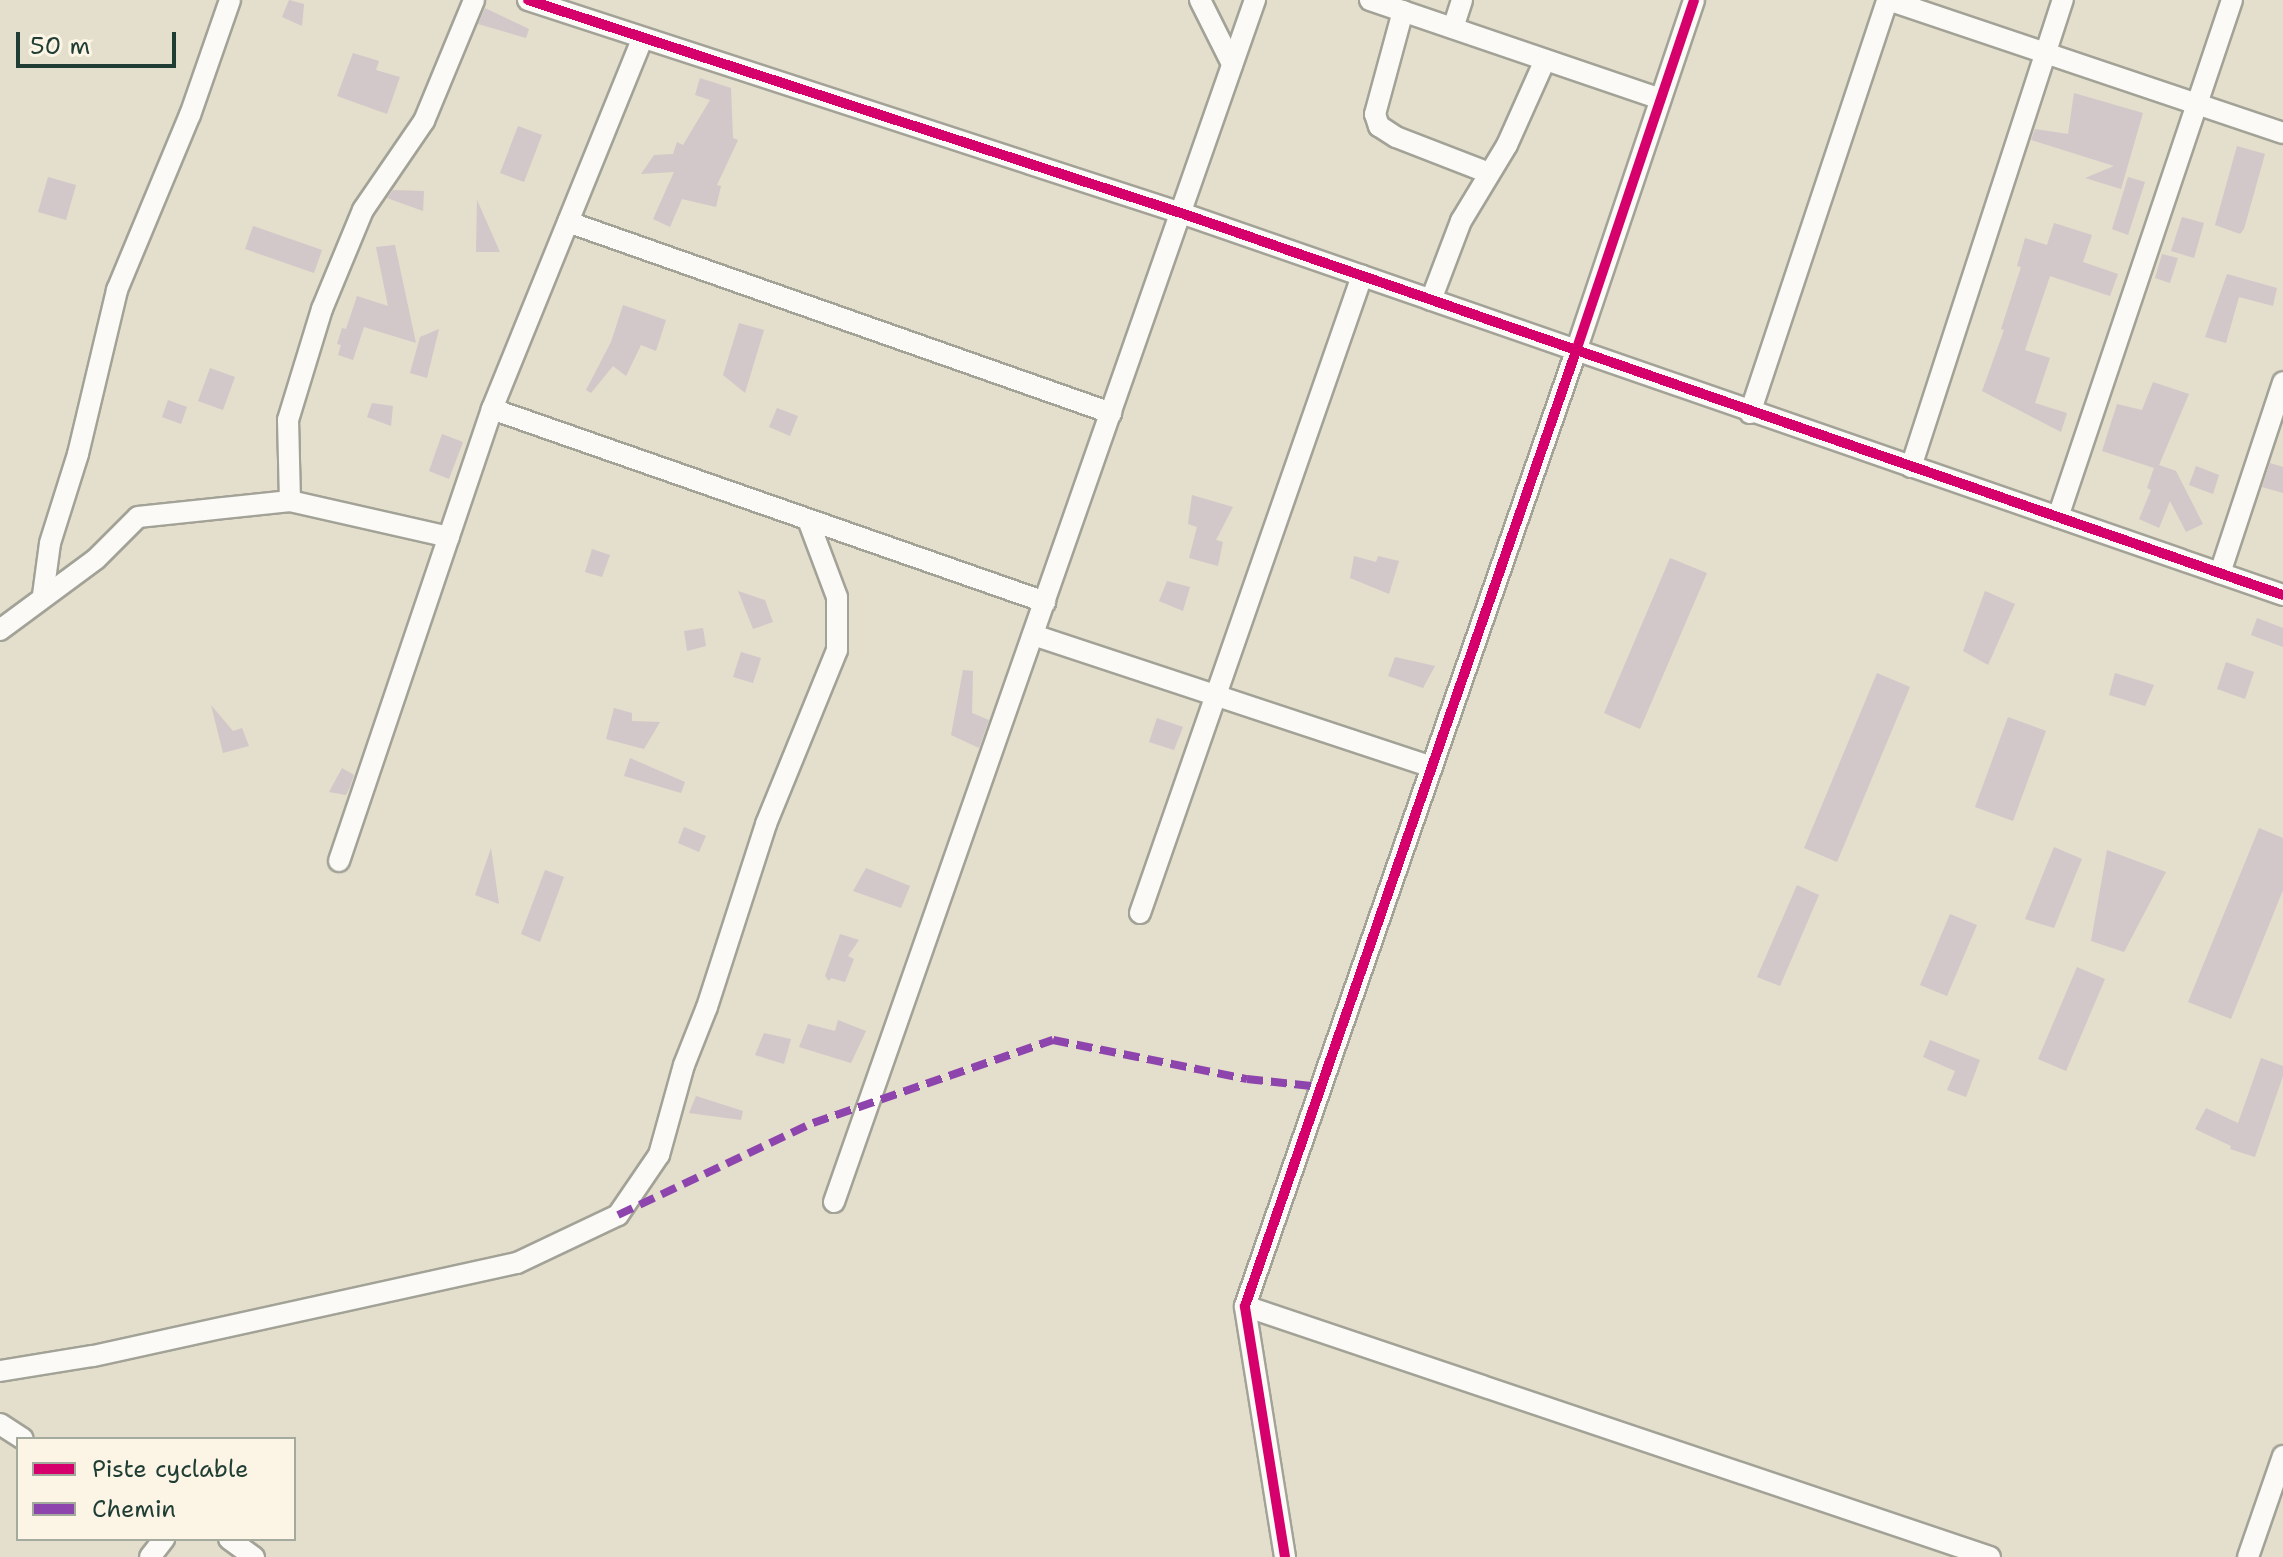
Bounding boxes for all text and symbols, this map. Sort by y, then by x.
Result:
scale bar [20,16,180,66]
text: 50 m [30,30,90,62]
legend [16,1437,296,1541]
text: Piste cyclable [92,1453,249,1485]
text: Chemin [92,1493,176,1525]

